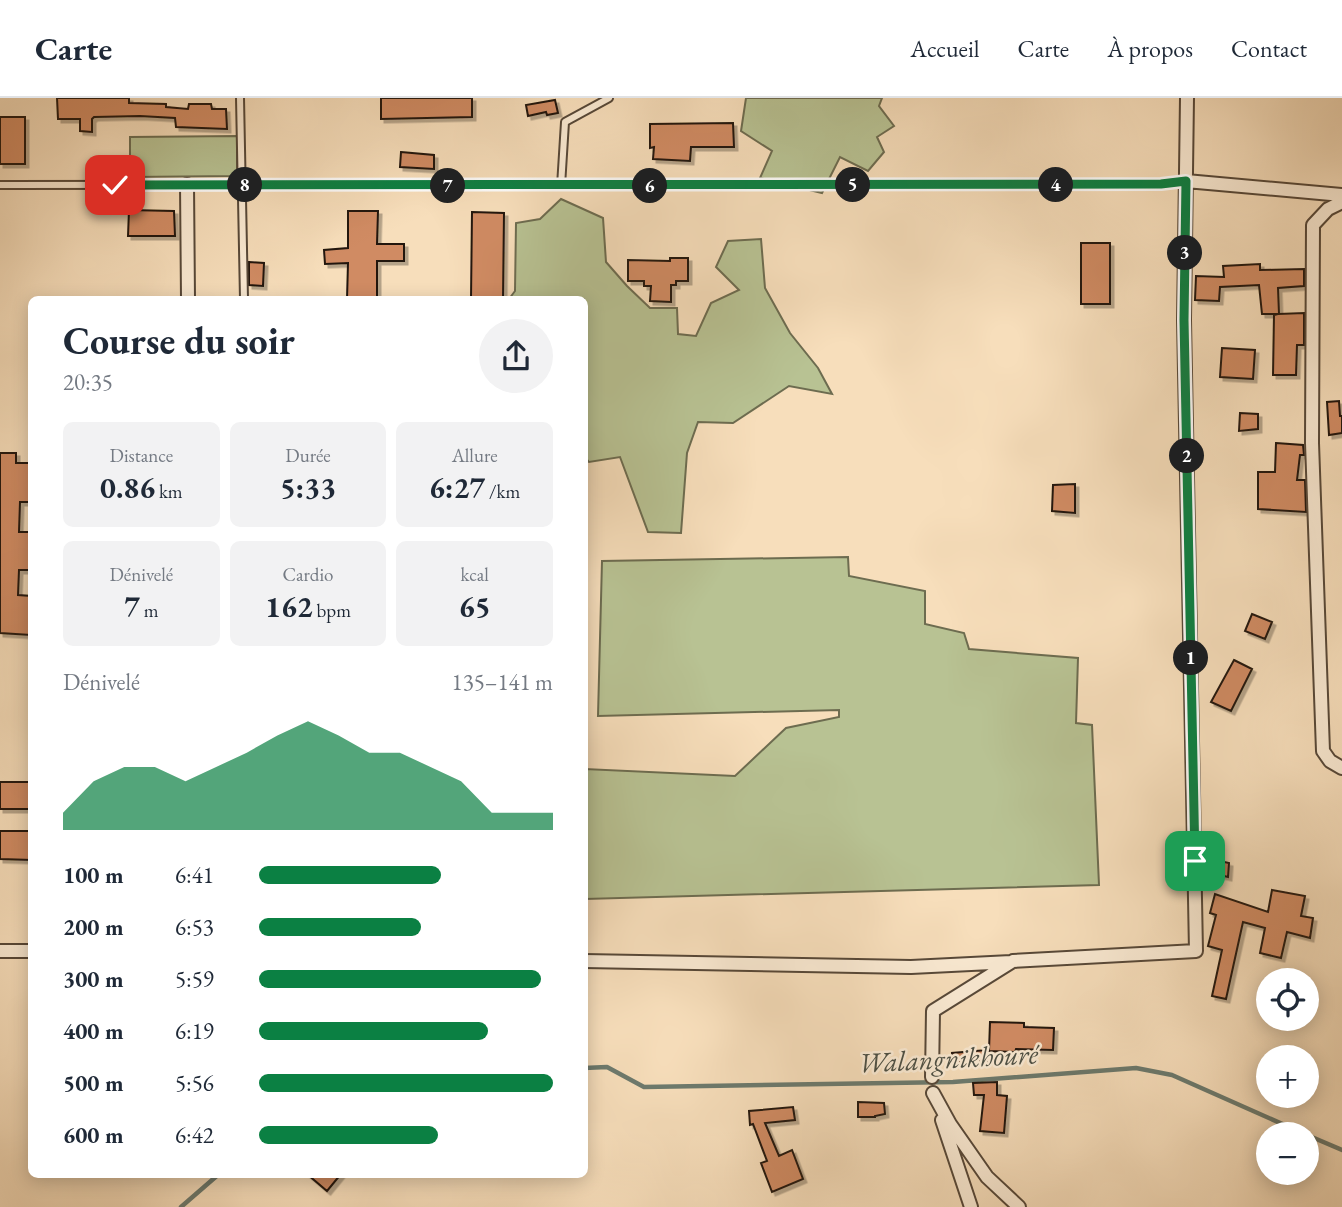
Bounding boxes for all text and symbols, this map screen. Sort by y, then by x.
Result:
text: Carte [35,27,112,70]
text: Accueil [910,33,980,64]
text: Carte [1018,33,1069,64]
text: À propos [1107,33,1193,64]
text: Contact [1231,33,1307,64]
pin [85,155,145,215]
icon: check [96,166,134,204]
pin: 8 [228,168,262,202]
pin: 7 [430,168,466,204]
pin: 6 [632,168,668,204]
pin: 5 [836,168,870,202]
pin: 4 [1038,168,1074,202]
text: 8 [239,172,250,197]
text: 5 [847,172,858,197]
text: 4 [1050,172,1061,197]
text: 7 [442,173,453,198]
text: 6 [644,173,655,198]
pin: 3 [1168,236,1202,270]
text: 3 [1179,240,1190,265]
text: Course du soir [63,316,295,365]
button: share [479,319,553,393]
text: 20:35 [63,367,113,397]
pin: 2 [1170,438,1204,474]
text: Distance [110,443,173,468]
text: Durée [285,443,331,468]
text: Allure [452,443,498,468]
text: 2 [1181,443,1192,468]
text: 0.86 [100,468,155,507]
text: 5:33 [280,468,336,507]
text: 6:27 [429,468,485,507]
text: km [155,479,183,504]
text: /km [485,479,520,504]
text: Dénivelé [110,562,173,587]
text: Cardio [282,562,334,587]
text: kcal [460,562,489,587]
text: 7 [124,587,140,626]
text: 162 [265,587,313,626]
text: 65 [459,587,491,626]
text: m [140,598,159,623]
text: bpm [313,598,351,623]
pin: 1 [1174,640,1208,676]
text: 1 [1185,645,1196,670]
text: Dénivelé [63,667,140,697]
text: 135–141 m [452,667,553,697]
pin [1165,831,1225,891]
icon: arrive [1176,842,1214,880]
text: 100 m [63,860,124,890]
text: 6:41 [175,860,214,890]
text: 200 m [63,912,124,942]
text: 6:53 [175,912,214,942]
text: 300 m [63,964,124,994]
text: 5:59 [175,964,214,994]
map controls [1256,968,1319,1185]
button: locate [1256,968,1319,1031]
text: 400 m [63,1016,124,1046]
text: 6:19 [175,1016,214,1046]
water label: Walangnikhouré [857,1035,1041,1081]
button: + [1256,1045,1319,1108]
text: 500 m [63,1068,124,1098]
text: 5:56 [175,1068,214,1098]
text: 600 m [63,1120,124,1150]
text: 6:42 [175,1120,214,1150]
button: − [1256,1122,1319,1185]

